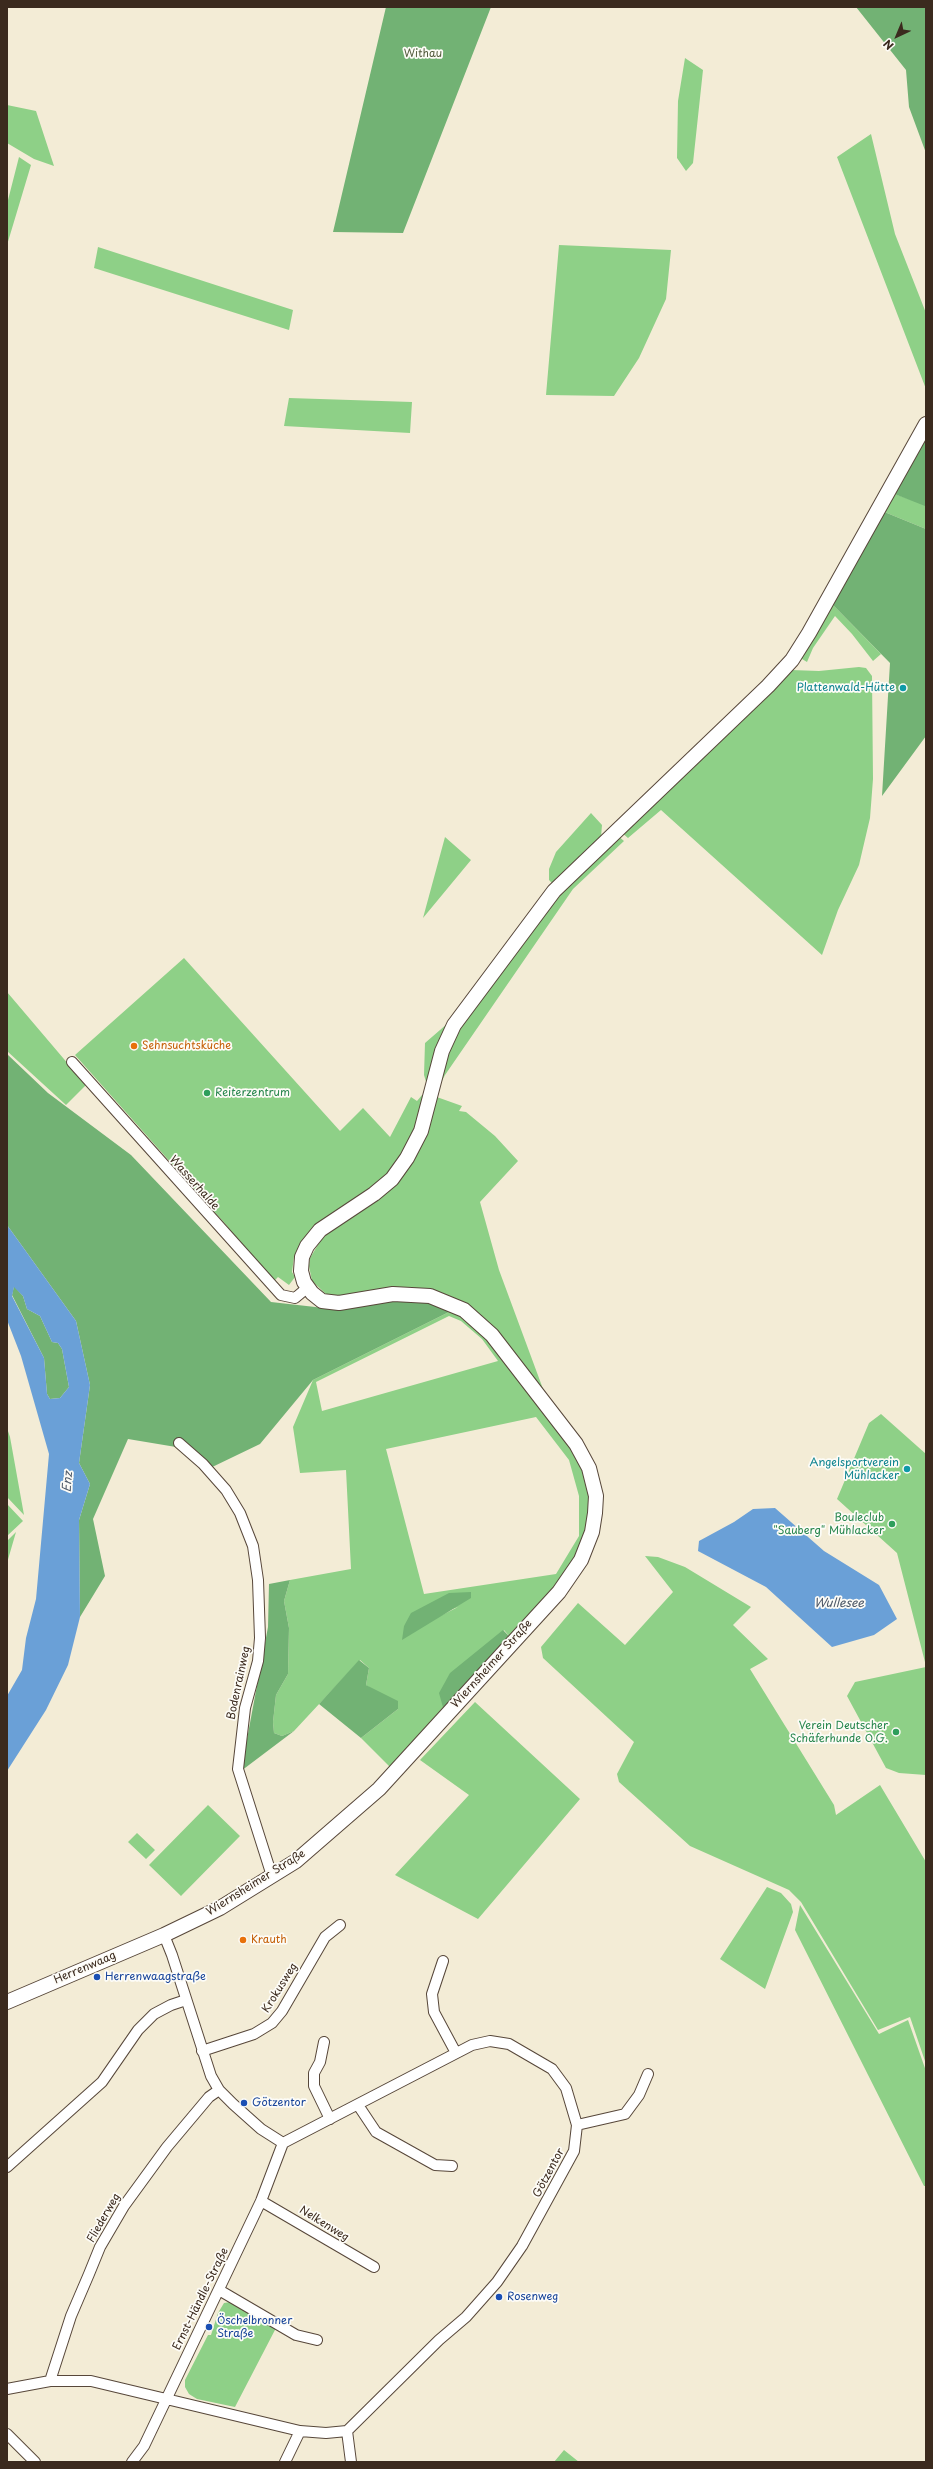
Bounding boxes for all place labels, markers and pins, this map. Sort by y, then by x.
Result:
place label: Plattenwald-Hütte [797,681,895,695]
marker: Plattenwald-Hütte [898,683,908,693]
place label: Sehnsuchtsküche [142,1039,231,1053]
marker: Sehnsuchtsküche [129,1041,139,1051]
place label: Reiterzentrum [215,1086,290,1100]
marker: Reiterzentrum [202,1088,212,1098]
place label: Angelsportverein Mühlacker [809,1456,899,1482]
marker: Angelsportverein Mühlacker [902,1464,912,1474]
place label: Bouleclub "Sauberg" Mühlacker [773,1511,884,1537]
marker: Bouleclub "Sauberg" Mühlacker [887,1519,897,1529]
place label: Verein Deutscher Schäferhunde O.G. [790,1719,888,1745]
marker: Verein Deutscher Schäferhunde O.G. [891,1727,901,1737]
place label: Krauth [251,1933,287,1947]
marker: Krauth [238,1935,248,1945]
place label: Herrenwaagstraße [105,1970,206,1984]
marker: Herrenwaagstraße [92,1972,102,1982]
place label: Götzentor [252,2096,306,2110]
marker: Götzentor [239,2098,249,2108]
place label: Rosenweg [507,2290,558,2304]
marker: Rosenweg [494,2292,504,2302]
place label: Öschelbronner Straße [217,2314,292,2340]
marker: Öschelbronner Straße [204,2322,214,2332]

